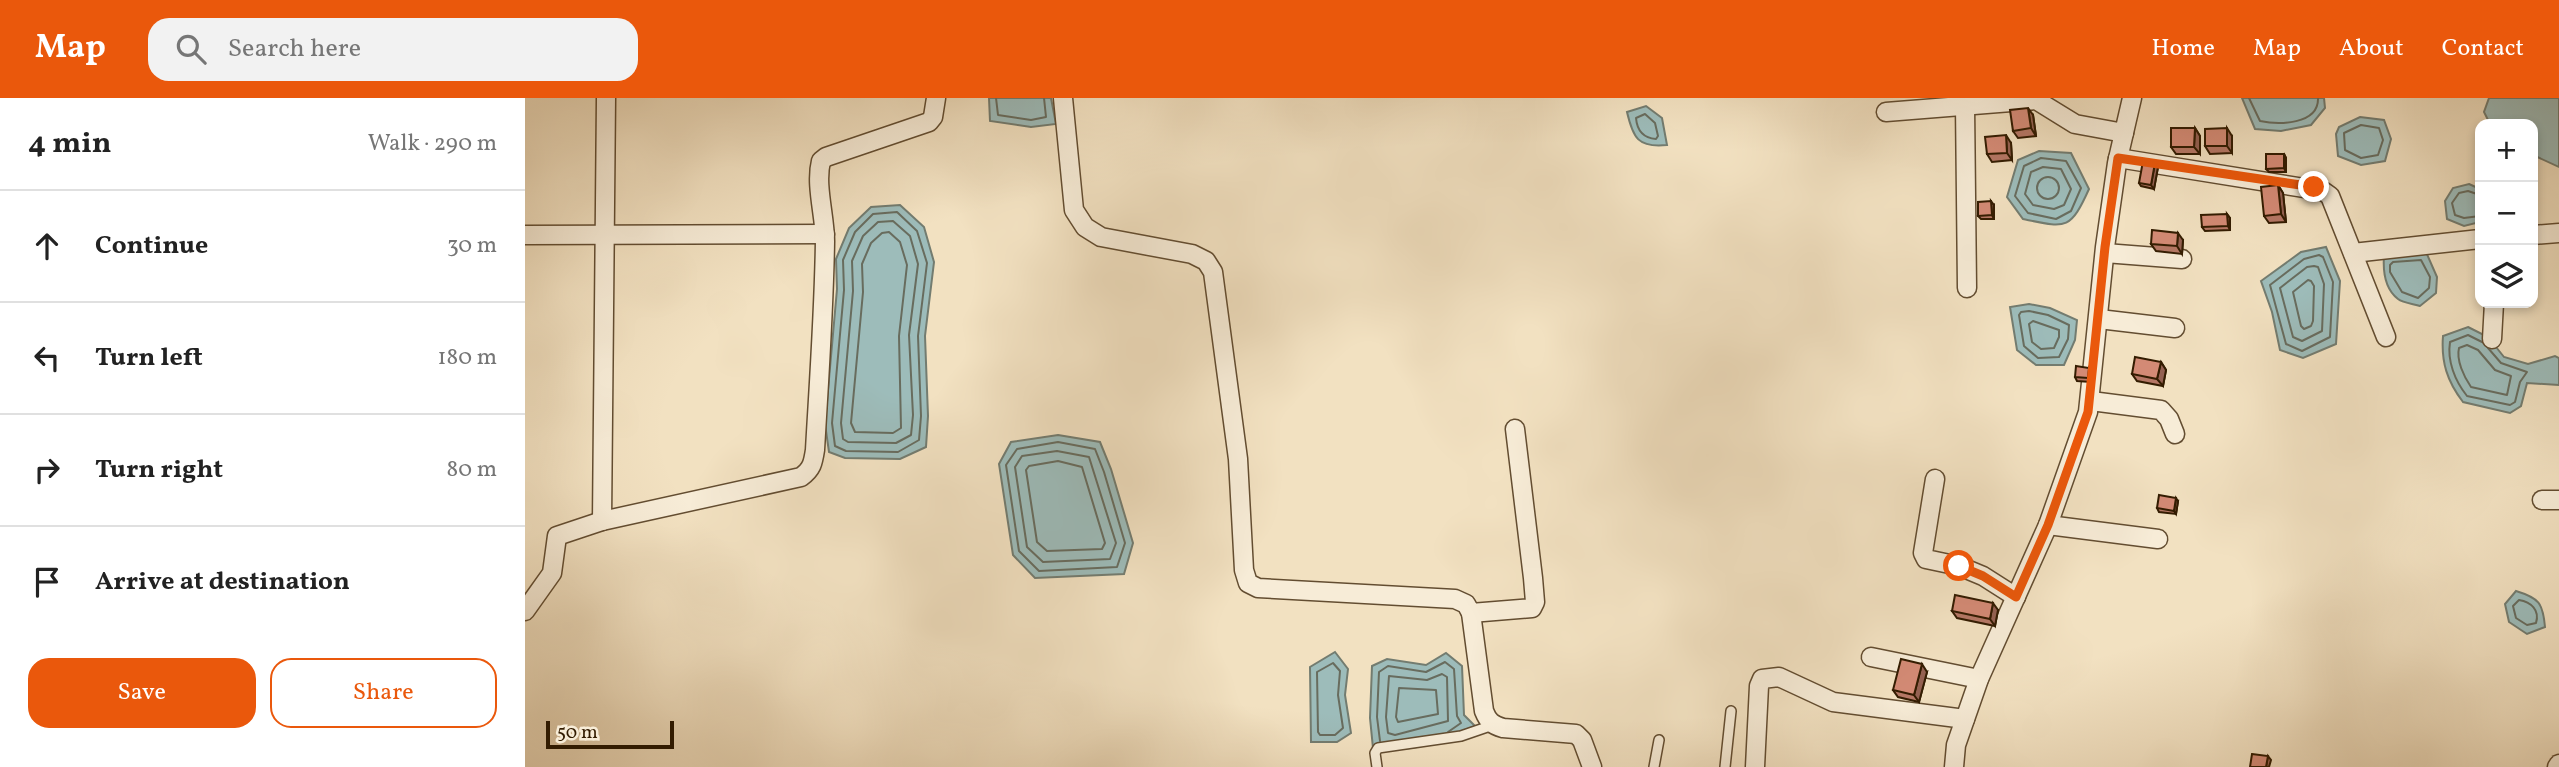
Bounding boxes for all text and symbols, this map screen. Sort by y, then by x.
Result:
search box [148,18,638,81]
text: Map [35,26,106,72]
icon: search [172,30,210,68]
text: Search here [228,31,361,67]
text: Home [2151,32,2215,66]
text: Map [2253,32,2301,66]
text: About [2339,32,2404,66]
text: Contact [2442,32,2524,66]
map controls [2475,119,2538,308]
button: + [2475,119,2538,182]
text: 4 min [28,123,112,165]
text: Walk · 290 m [368,128,497,160]
route end [2298,171,2329,202]
button: − [2475,182,2538,245]
icon: ahead [28,227,66,265]
text: Continue [95,228,208,264]
text: 30 m [447,230,497,262]
button: layers [2475,245,2538,308]
icon: left [28,339,66,377]
text: Turn left [95,340,203,376]
text: 180 m [438,342,497,374]
icon: right [28,451,66,489]
text: Turn right [95,452,223,488]
text: 80 m [447,454,497,486]
route start [1943,550,1974,581]
icon: arrive [28,563,66,601]
text: Arrive at destination [95,564,350,600]
button: Save [28,658,256,728]
button: Share [270,658,497,728]
scale bar [546,718,674,750]
text: 50 m [557,720,598,746]

